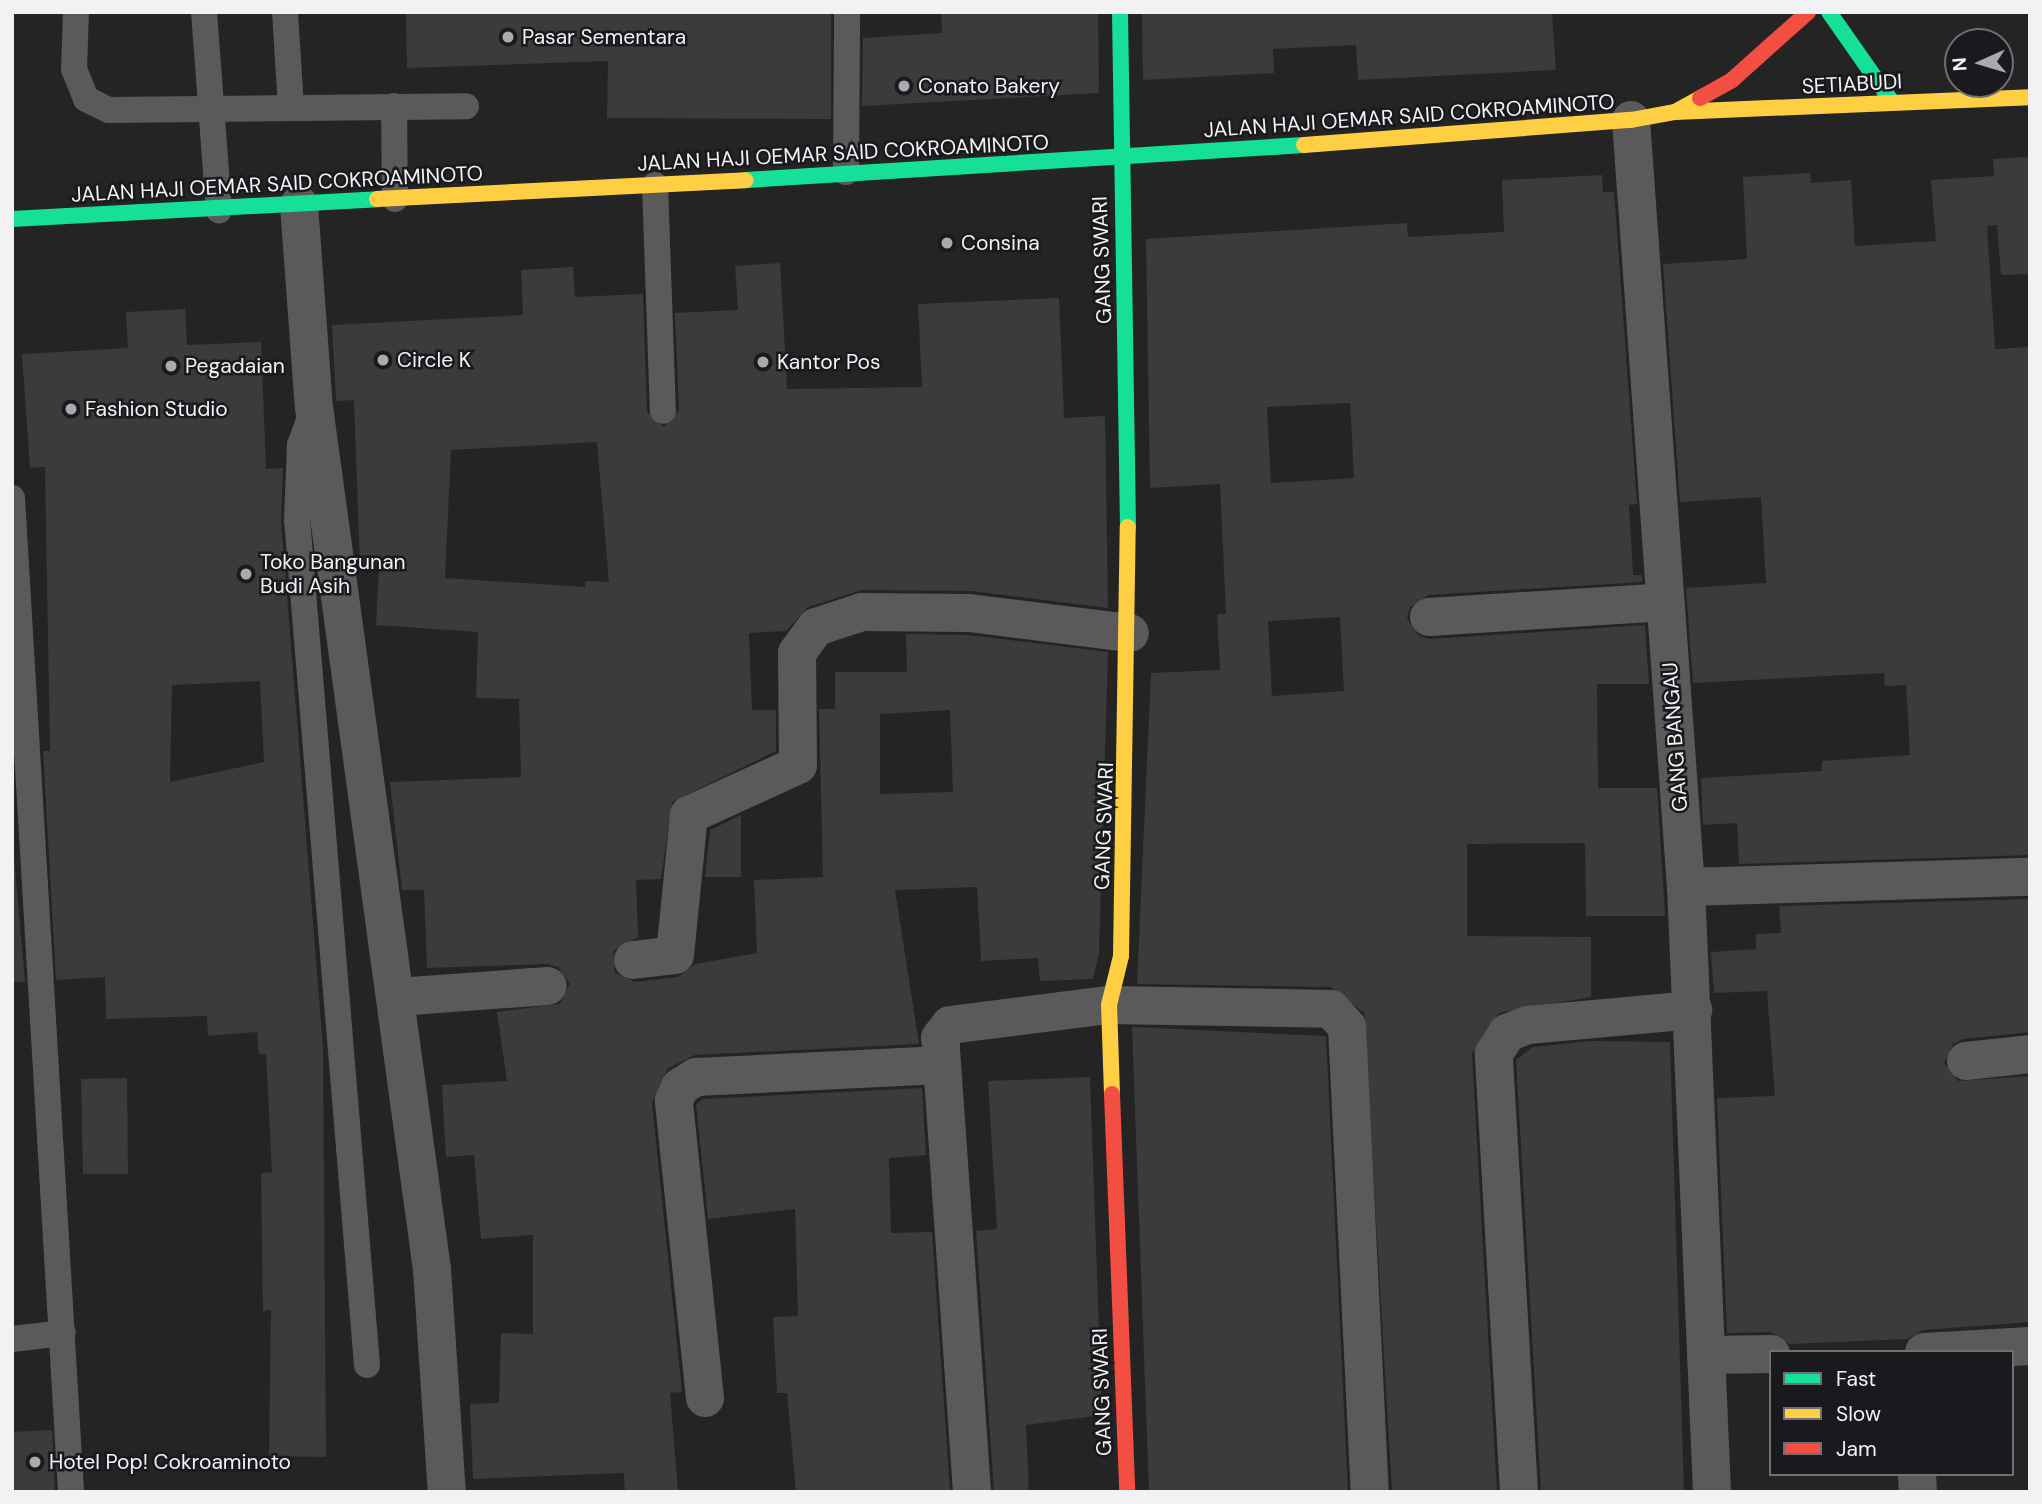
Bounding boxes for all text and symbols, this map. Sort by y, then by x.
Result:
place label: Pasar Sementara [522,24,686,50]
north arrow [1944,28,2014,98]
marker: Pasar Sementara [500,29,516,45]
text: N [1947,57,1973,72]
street label: SETIABUDI [1801,69,1903,99]
place label: Conato Bakery [918,73,1060,99]
marker: Conato Bakery [896,78,912,94]
street label: JALAN HAJI OEMAR SAID COKROAMINOTO [1203,89,1615,143]
street label: JALAN HAJI OEMAR SAID COKROAMINOTO [637,130,1049,176]
street label: JALAN HAJI OEMAR SAID COKROAMINOTO [71,161,483,207]
street label: GANG SWARI [1087,196,1117,324]
place label: Consina [961,230,1040,256]
marker: Consina [939,235,955,251]
place label: Circle K [397,347,471,373]
place label: Kantor Pos [777,349,881,375]
marker: Circle K [375,352,391,368]
place label: Pegadaian [185,353,285,379]
marker: Kantor Pos [755,354,771,370]
marker: Pegadaian [163,358,179,374]
place label: Fashion Studio [85,396,228,422]
marker: Fashion Studio [63,401,79,417]
place label: Toko Bangunan Budi Asih [260,549,406,599]
marker: Toko Bangunan Budi Asih [238,566,254,582]
street label: GANG BANGAU [1657,661,1693,813]
street label: GANG SWARI [1089,762,1119,890]
street label: GANG SWARI [1087,1328,1117,1456]
legend [1769,1350,2014,1476]
text: Fast [1836,1365,1876,1393]
text: Slow [1836,1400,1881,1428]
text: Jam [1836,1435,1877,1463]
place label: Hotel Pop! Cokroaminoto [49,1449,291,1475]
marker: Hotel Pop! Cokroaminoto [27,1454,43,1470]

